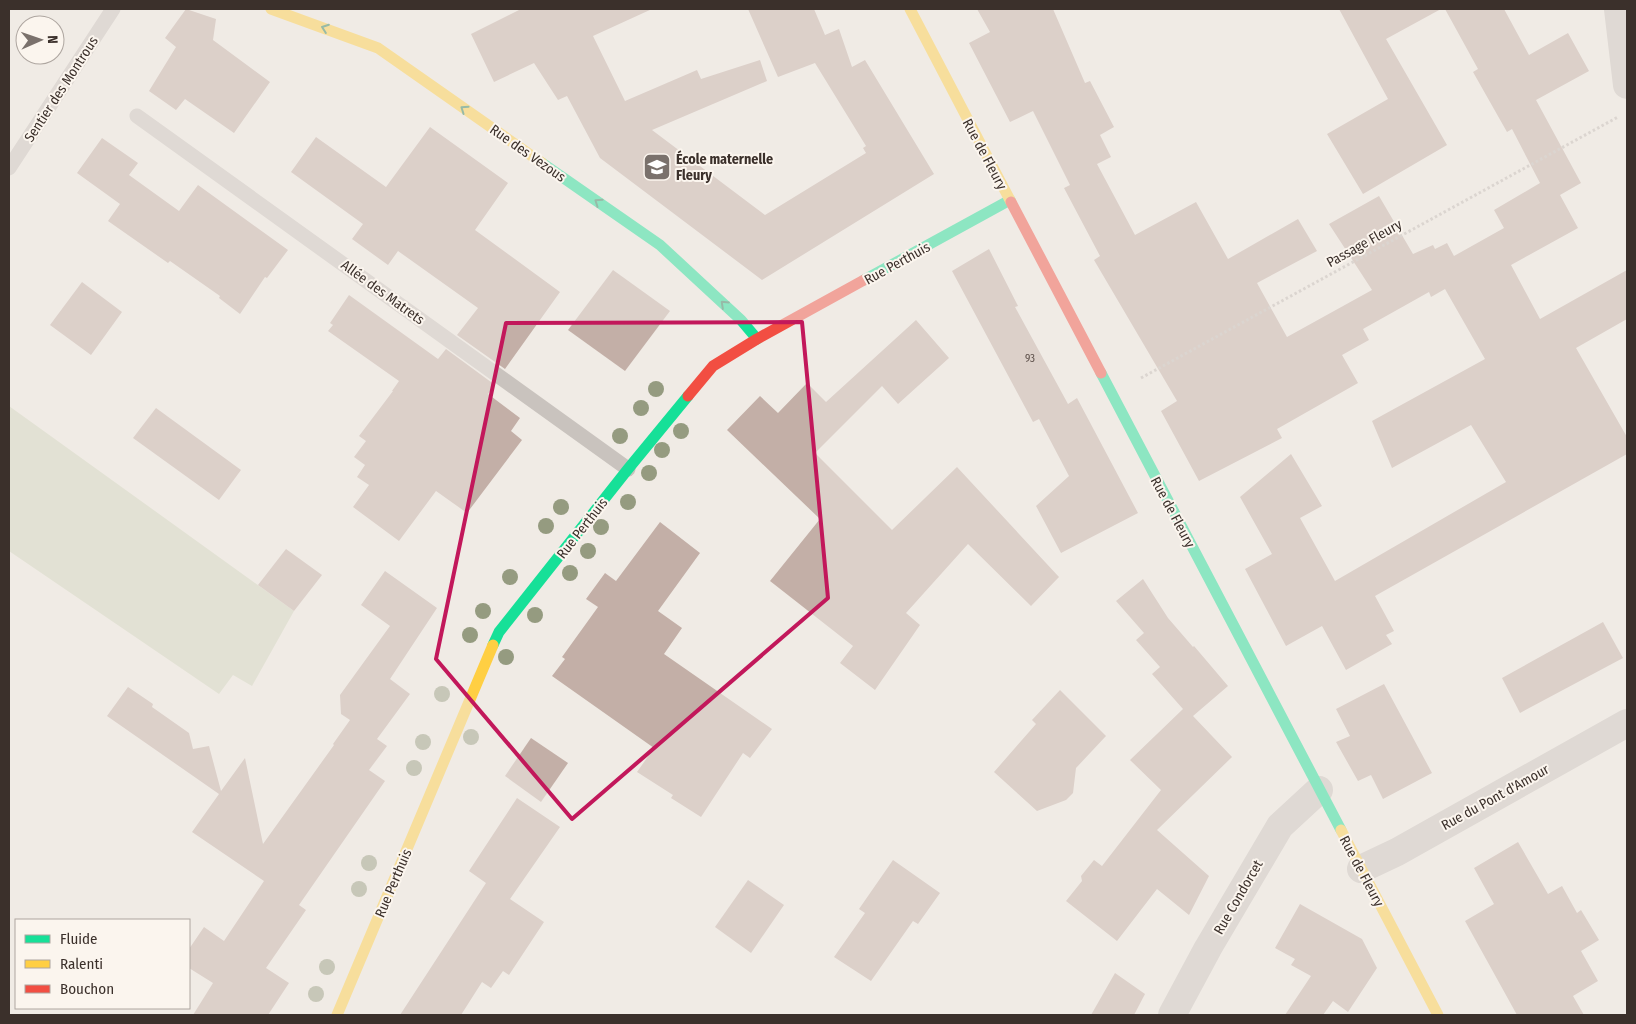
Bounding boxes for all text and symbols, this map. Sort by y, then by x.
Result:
north arrow [15,15,65,65]
one-way arrow [321,24,329,34]
street label: Sentier des Montrous [21,33,102,145]
text: N [44,35,61,44]
one-way arrow [461,106,470,115]
street label: Rue de Fleury [959,116,1011,193]
street label: Rue des Vezous [487,121,569,186]
place label: École maternelle Fleury [676,150,773,184]
school or university icon: École maternelle Fleury [642,152,672,182]
one-way arrow [594,199,603,208]
street label: Passage Fleury [1324,215,1405,271]
street label: Rue Perthuis [861,238,933,288]
street label: Allée des Matrets [338,256,428,328]
one-way arrow [720,301,729,310]
house number: 93 [1025,352,1035,365]
street label: Rue de Fleury [1147,474,1199,551]
street label: Rue Perthuis [553,494,611,562]
street label: Rue du Pont d'Amour [1438,761,1552,834]
street label: Rue de Fleury [1336,833,1388,910]
street label: Rue Perthuis [371,846,415,920]
street label: Rue Condorcet [1210,857,1267,938]
legend [15,919,190,1009]
text: Fluide [60,930,97,948]
text: Ralenti [60,955,103,973]
text: Bouchon [60,980,114,998]

